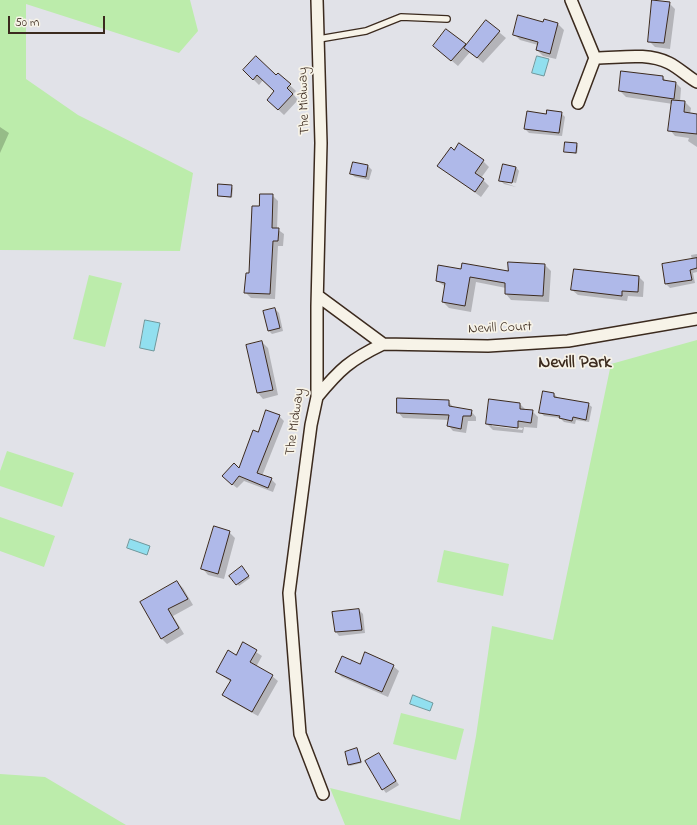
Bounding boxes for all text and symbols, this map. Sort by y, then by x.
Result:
scale bar [10,8,107,34]
text: 50 m [15,14,39,32]
street label: The Midway [295,67,315,135]
street label: Nevill Court [468,319,532,339]
district label: Nevill Park [538,353,612,375]
street label: The Midway [283,387,309,457]

